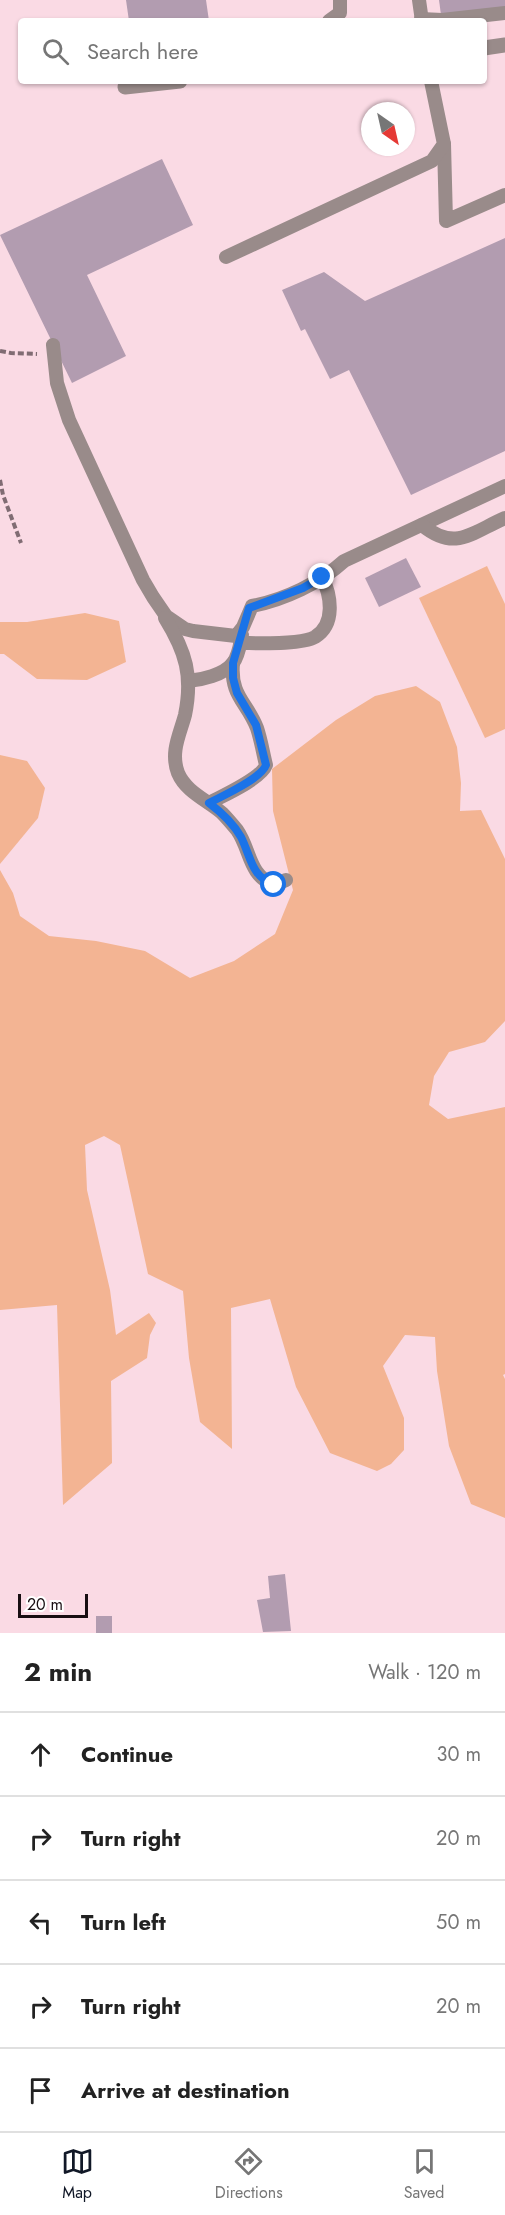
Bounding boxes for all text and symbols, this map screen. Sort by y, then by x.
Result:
search box [18,18,487,84]
icon: search [39,35,72,68]
text: Search here [87,35,198,67]
north arrow [361,102,415,156]
route end [308,563,334,589]
route start [260,871,286,897]
scale bar [18,1591,88,1618]
text: 20 m [27,1593,63,1616]
text: 2 min [24,1653,92,1691]
text: Walk · 120 m [368,1658,481,1687]
icon: ahead [24,1738,57,1771]
text: Continue [81,1738,173,1770]
text: 30 m [436,1740,481,1769]
icon: right [24,1822,57,1855]
text: Turn right [81,1822,181,1854]
text: 20 m [436,1824,481,1853]
icon: left [24,1906,57,1939]
text: Turn left [81,1906,166,1938]
text: 50 m [436,1908,481,1937]
icon: right [24,1990,57,2023]
text: Turn right [81,1990,181,2022]
text: 20 m [436,1992,481,2021]
icon: arrive [24,2074,57,2107]
text: Arrive at destination [81,2074,290,2106]
tab: Map [61,2145,94,2204]
tab: Directions [215,2145,283,2204]
tab: Saved [404,2145,444,2204]

